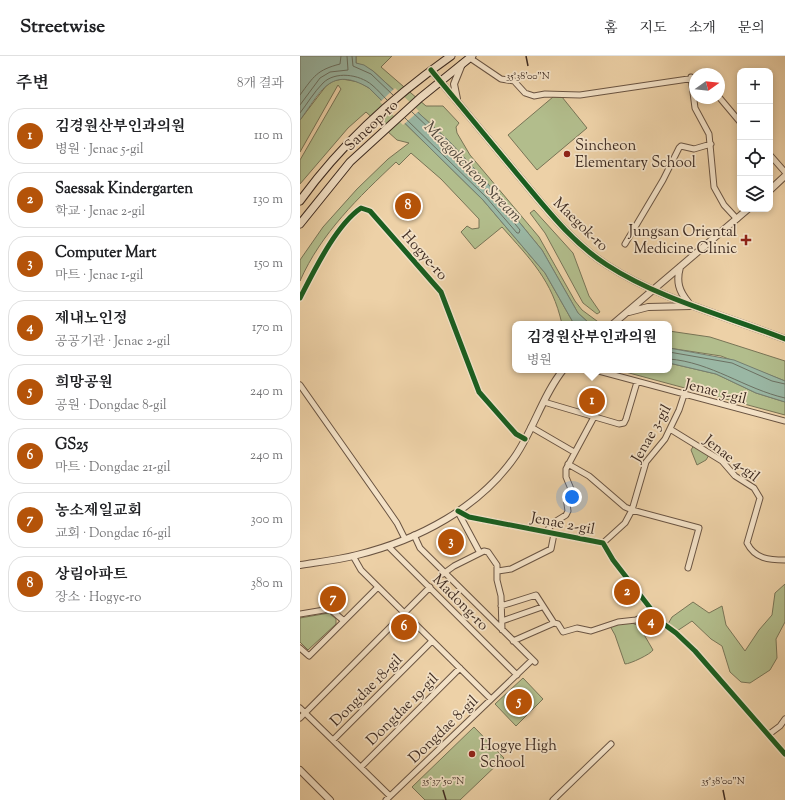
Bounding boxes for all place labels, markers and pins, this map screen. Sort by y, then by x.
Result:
place label: Sincheon Elementary School [575,136,696,174]
marker: Sincheon Elementary School [562,149,572,159]
pin: 8 [395,191,421,221]
place label: Jungsan Oriental Medicine Clinic [628,222,737,260]
marker: Jungsan Oriental Medicine Clinic [740,234,752,246]
pin: 1 [579,386,605,416]
pin: 3 [438,527,464,557]
pin: 2 [614,577,640,607]
pin: 7 [320,584,346,614]
pin: 4 [638,607,664,637]
pin: 6 [391,612,417,642]
pin: 5 [506,687,532,717]
place label: Hogye High School [480,736,557,774]
marker: Hogye High School [467,749,477,759]

